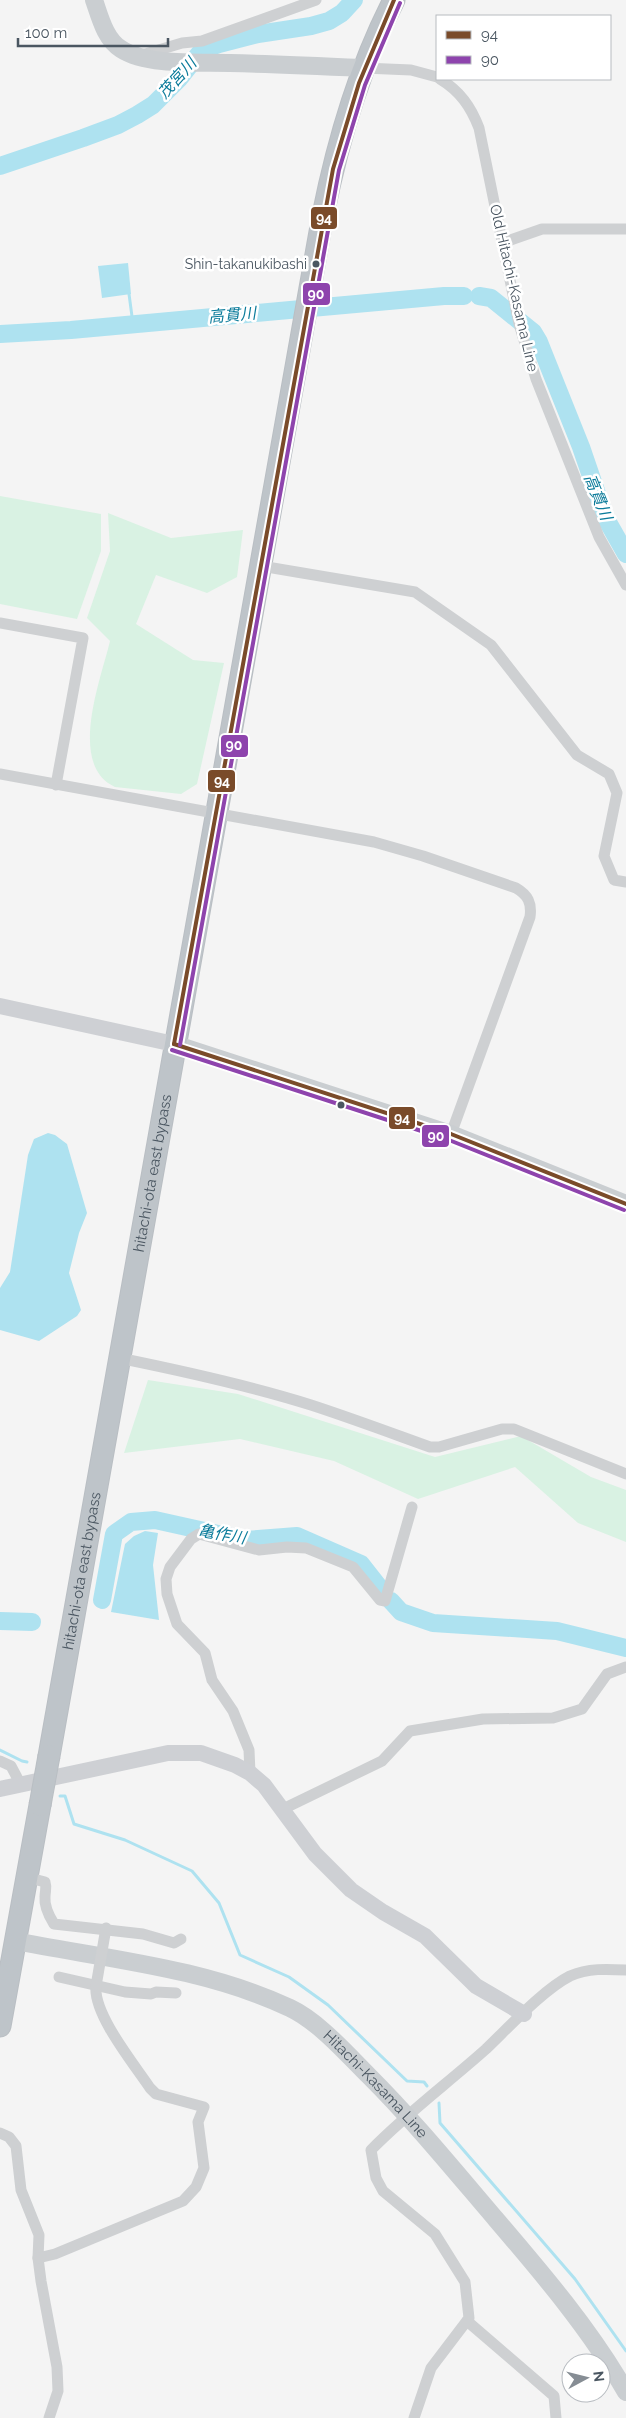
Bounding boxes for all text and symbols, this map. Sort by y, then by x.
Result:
scale bar [18,15,168,47]
legend [436,15,611,80]
text: 100 m [25,24,67,42]
text: 94 [481,26,498,44]
text: 90 [481,51,499,69]
water label: 茂宮川 [154,52,201,102]
street label: Old Hitachi-Kasama Line [486,203,542,374]
line badge: 94 [310,206,338,230]
text: 94 [316,210,332,226]
place label: Shin-takanukibashi [185,256,307,272]
marker: Shin-takanukibashi [311,259,321,269]
line badge: 90 [302,282,331,306]
text: 90 [308,286,324,302]
water label: 高貫川 [207,303,259,327]
water label: 高貫川 [580,471,617,525]
line badge: 90 [220,734,249,758]
text: 90 [226,737,242,753]
line badge: 94 [207,769,236,793]
text: 94 [214,773,230,789]
street label: hitachi-ota east bypass [130,1093,175,1253]
unlabelled marker [336,1100,346,1110]
line badge: 94 [388,1106,416,1130]
text: 94 [394,1110,410,1126]
line badge: 90 [421,1124,450,1148]
text: 90 [428,1128,444,1144]
street label: hitachi-ota east bypass [59,1491,105,1651]
water label: 亀作川 [197,1520,249,1548]
street label: Hitachi-Kasama Line [320,2026,432,2142]
north arrow [561,2353,611,2403]
text: N [590,2370,607,2383]

